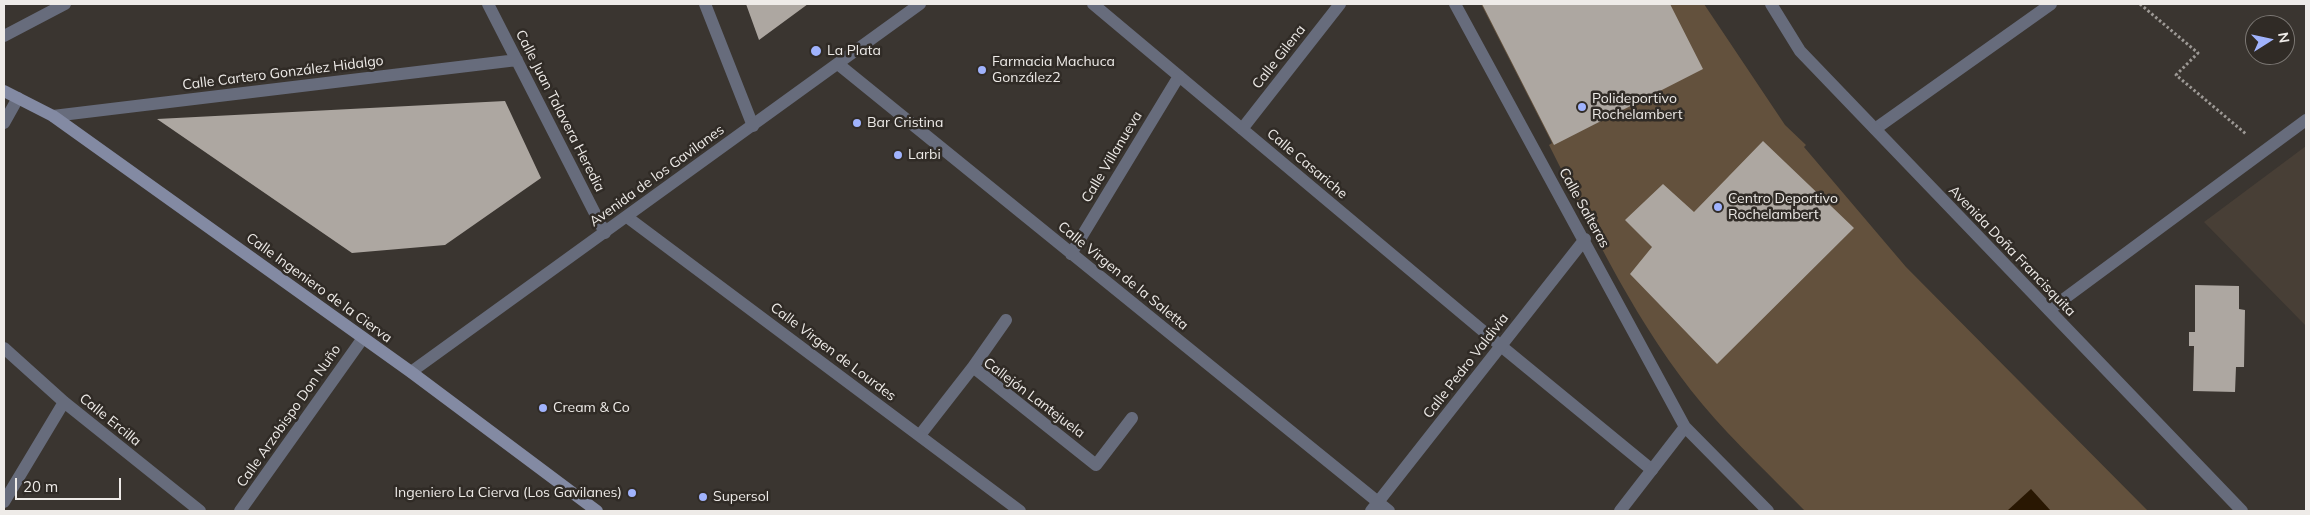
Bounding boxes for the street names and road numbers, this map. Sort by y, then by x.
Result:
street label: Calle Gilena [1249,22,1309,92]
street label: Calle Juan Talavera Heredia [512,27,608,195]
street label: Calle Cartero González Hidalgo [181,52,385,94]
street label: Calle Villanueva [1078,108,1146,206]
street label: Avenida de los Gavilanes [586,122,728,230]
street label: Calle Casariche [1263,125,1351,203]
street label: Calle Salteras [1555,165,1613,251]
street label: Avenida Doña Francisquita [1945,182,2079,320]
street label: Calle Virgen de la Saletta [1054,218,1192,334]
street label: Calle Ingeniero de la Cierva [243,229,395,347]
street label: Calle Virgen de Lourdes [767,299,899,405]
street label: Calle Pedro Valdivia [1420,310,1512,422]
street label: Calle Arzobispo Don Nuño [233,342,345,490]
street label: Callejón Lantejuela [980,354,1088,442]
street label: Calle Ercilla [76,390,144,450]

